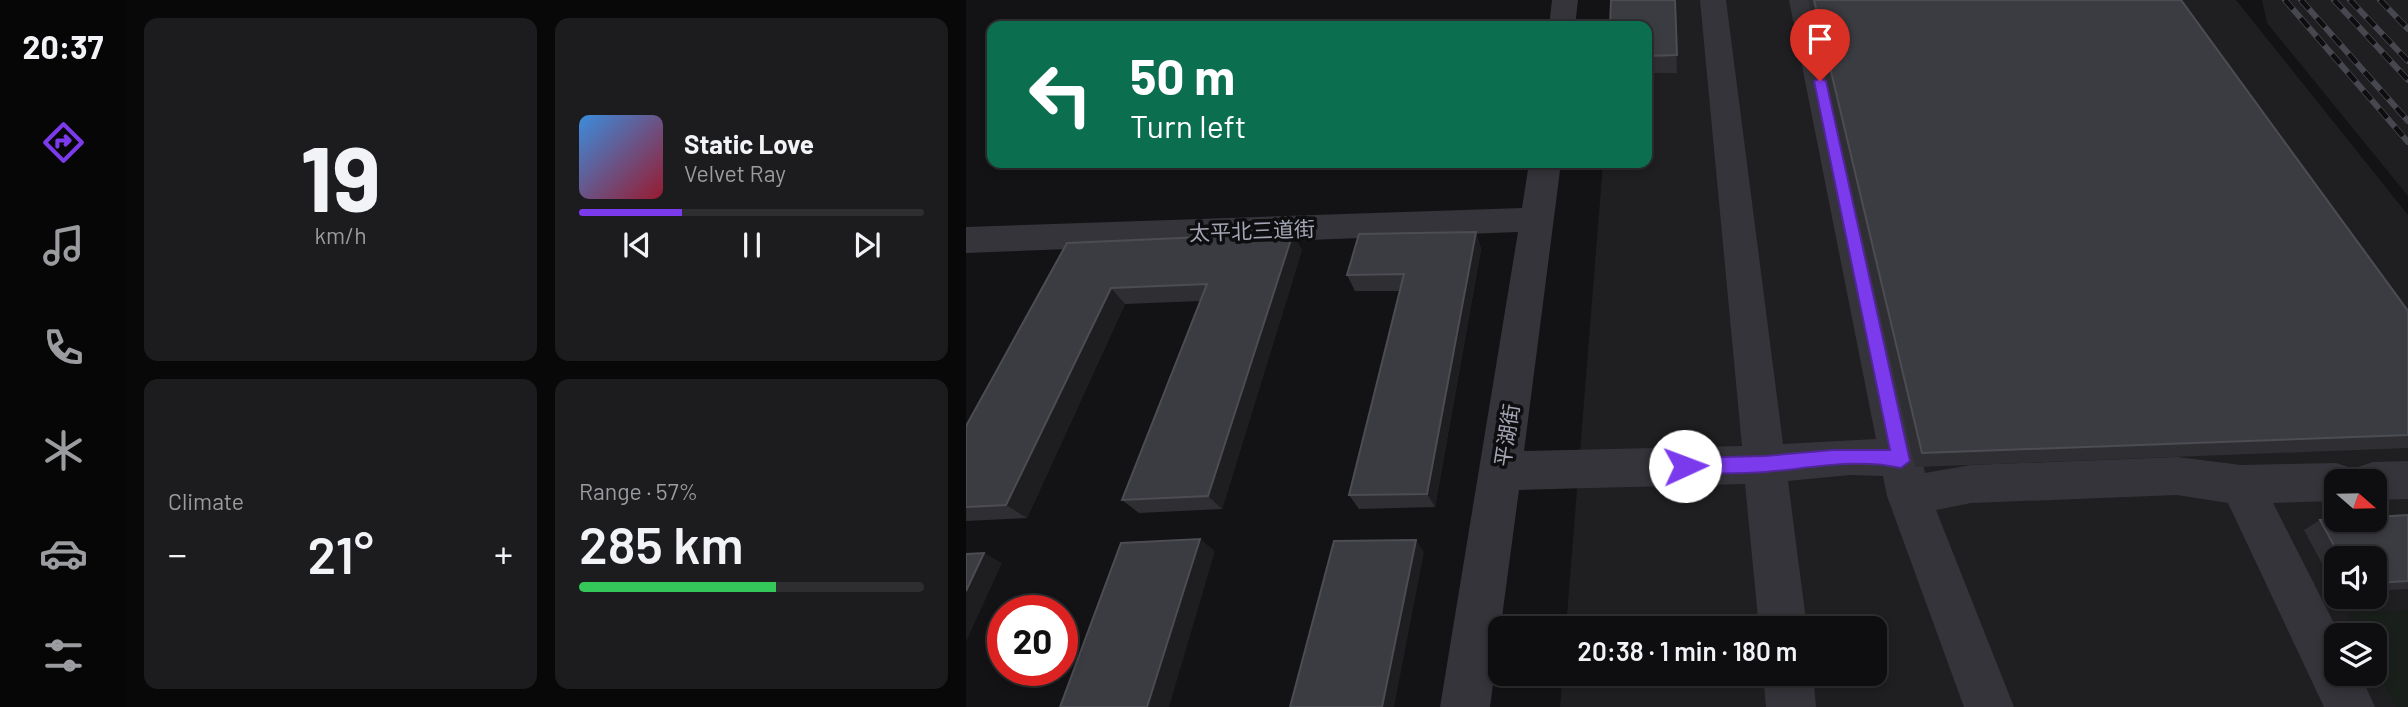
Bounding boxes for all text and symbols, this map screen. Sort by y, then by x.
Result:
pin [1790,9,1850,81]
icon: arrive [1801,20,1839,58]
text: 20:37 [23,27,103,65]
text: 50 m [1130,46,1235,105]
icon: left [1015,49,1106,140]
text: Turn left [1130,106,1247,144]
icon: directions [39,118,88,167]
text: 19 [300,121,381,230]
text: Static Love [684,128,814,159]
text: Velvet Ray [684,159,786,187]
street label: 太平北三道街 [1189,215,1315,245]
icon: music [39,221,88,270]
text: km/h [314,221,367,249]
icon: previous [618,226,656,264]
icon: pause [733,226,771,264]
icon: next [848,226,886,264]
icon: phone [39,323,88,372]
street label: 平湖街 [1489,402,1523,468]
icon: climate [39,426,88,475]
position arrow [1648,429,1722,503]
north arrow [2324,469,2387,532]
map controls [2324,469,2387,686]
text: Range · 57% [579,477,698,505]
text: Climate [168,487,244,515]
text: 285 km [579,512,744,574]
text: 21° [307,522,374,584]
icon: car [39,529,88,578]
text: − [168,530,187,576]
text: + [494,530,513,576]
button: sound [2324,546,2387,609]
speed limit sign: 20 [987,595,1078,686]
button: layers [2324,623,2387,686]
icon: filters [39,631,88,680]
text: 20:38 · 1 min · 180 m [1578,635,1797,666]

